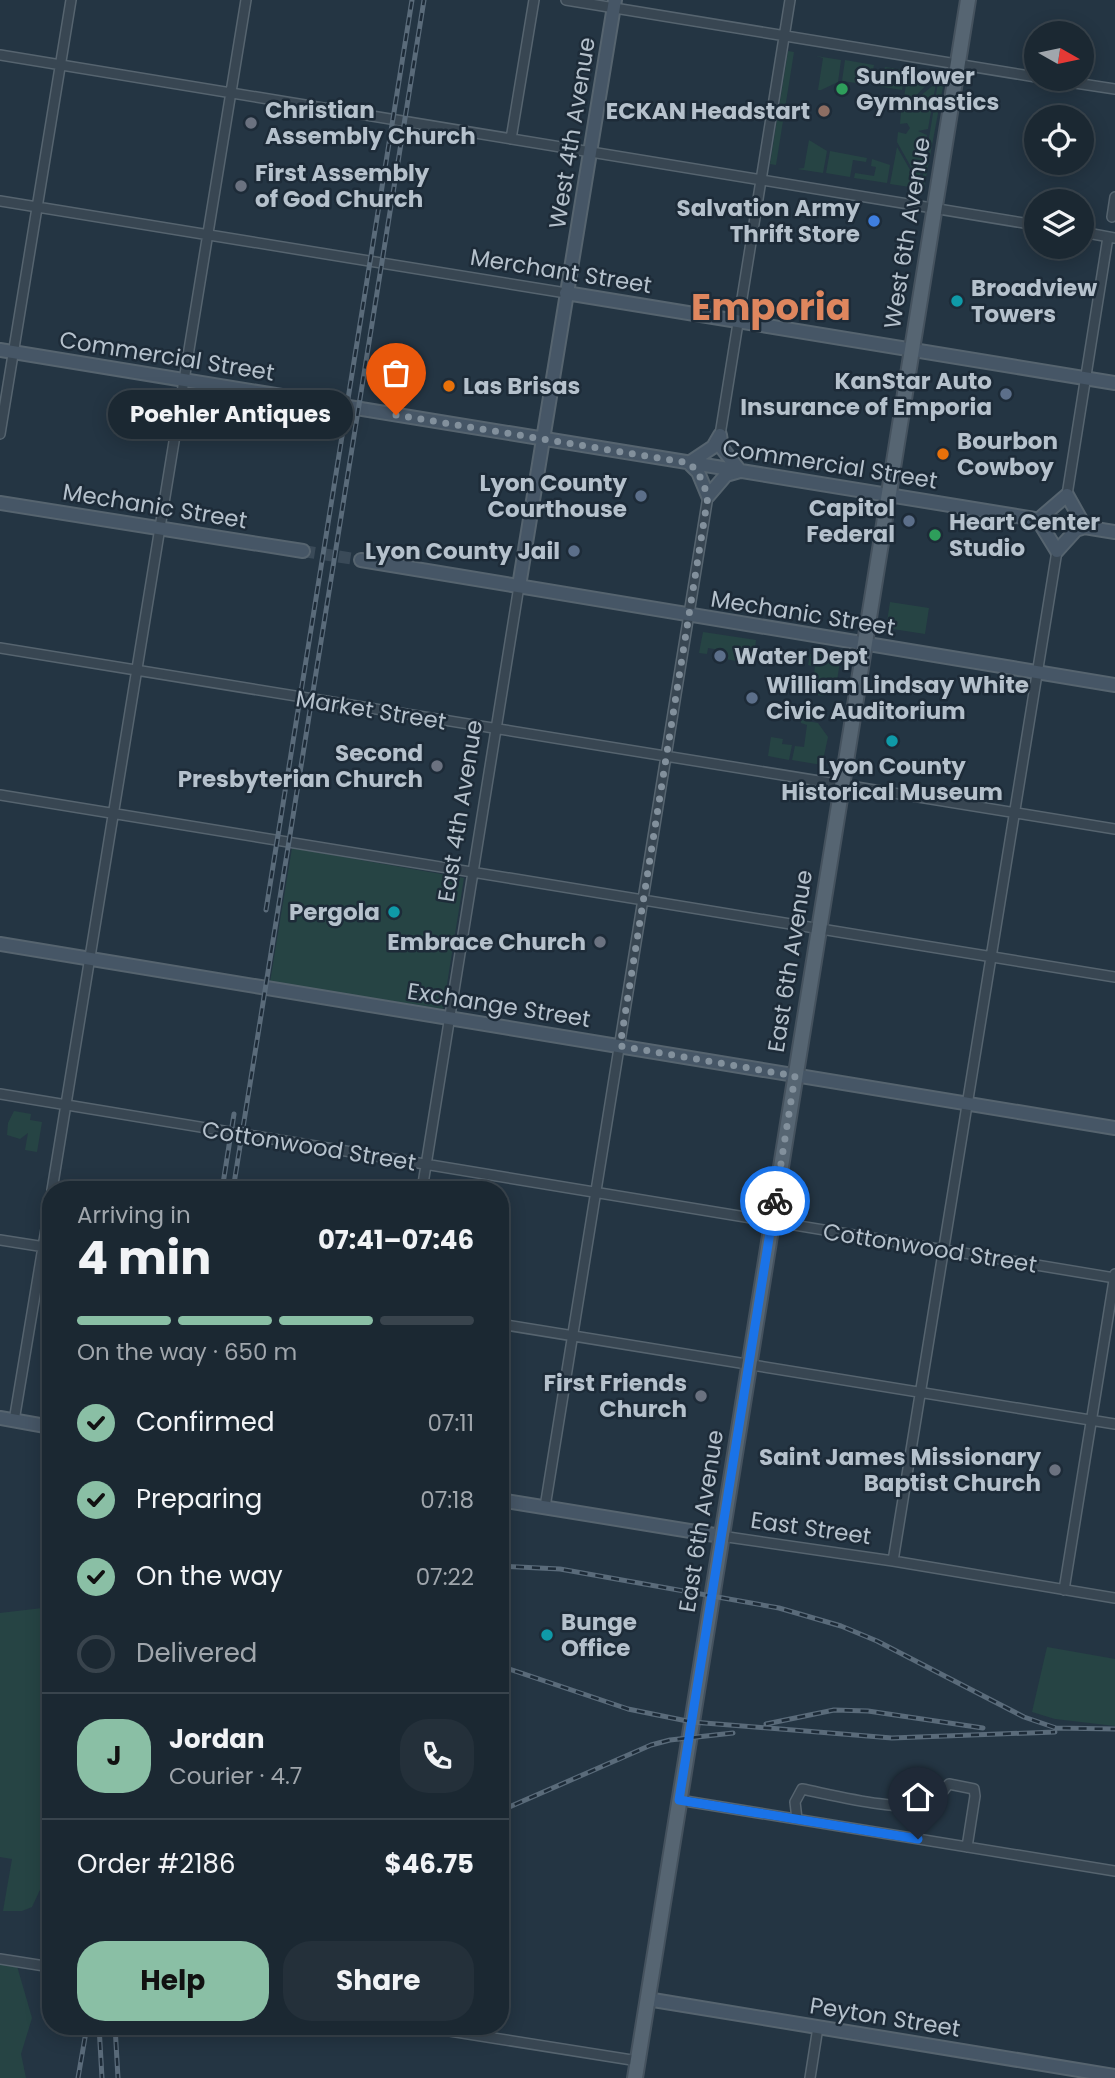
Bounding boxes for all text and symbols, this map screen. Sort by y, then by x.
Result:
north arrow [1024,21,1094,91]
map controls [1024,21,1094,259]
street label: West 4th Avenue [541,35,603,231]
place label: Sunflower Gymnastics [856,60,999,118]
marker: Sunflower Gymnastics [834,81,850,97]
place label: Christian Assembly Church [265,94,476,152]
place label: ECKAN Headstart [606,95,810,127]
marker: ECKAN Headstart [816,103,832,119]
button: locate [1024,105,1094,175]
marker: Christian Assembly Church [243,115,259,131]
street label: West 6th Avenue [876,135,938,331]
place label: First Assembly of God Church [255,157,430,215]
marker: First Assembly of God Church [233,178,249,194]
button: layers [1024,189,1094,259]
place label: Salvation Army Thrift Store [677,192,860,250]
marker: Salvation Army Thrift Store [866,213,882,229]
street label: Merchant Street [468,241,654,301]
place label: Broadview Towers [971,272,1097,330]
district label: Emporia [691,281,851,333]
marker: Broadview Towers [949,293,965,309]
street label: Commercial Street [57,323,277,389]
pin [366,343,426,415]
icon: bag [377,354,415,392]
place label: KanStar Auto Insurance of Emporia [740,365,992,423]
place label: Las Brisas [463,370,580,402]
marker: Las Brisas [441,378,457,394]
marker: KanStar Auto Insurance of Emporia [998,386,1014,402]
callout: Poehler Antiques [109,390,354,440]
text: Poehler Antiques [130,398,331,430]
place label: Bourbon Cowboy [957,425,1058,483]
street label: Commercial Street [720,431,940,497]
marker: Bourbon Cowboy [935,446,951,462]
place label: Lyon County Courthouse [479,467,627,525]
street label: Mechanic Street [61,476,249,536]
marker: Lyon County Courthouse [633,488,649,504]
place label: Capitol Federal [806,492,895,550]
place label: Heart Center Studio [949,506,1100,564]
marker: Capitol Federal [901,513,917,529]
marker: Heart Center Studio [927,527,943,543]
place label: Lyon County Jail [365,535,560,567]
marker: Lyon County Jail [566,543,582,559]
street label: Mechanic Street [709,583,897,643]
place label: Water Dept [734,640,868,672]
marker: Water Dept [712,648,728,664]
place label: William Lindsay White Civic Auditorium [766,669,1029,727]
street label: Market Street [293,682,449,738]
marker: William Lindsay White Civic Auditorium [744,690,760,706]
street label: East 4th Avenue [430,718,490,904]
marker: Lyon County Historical Museum [884,733,900,749]
place label: Second Presbyterian Church [178,737,423,795]
place label: Lyon County Historical Museum [781,750,1003,808]
marker: Second Presbyterian Church [429,758,445,774]
street label: East 6th Avenue [760,868,820,1054]
place label: Pergola [289,896,380,928]
marker: Pergola [386,904,402,920]
place label: Embrace Church [387,926,586,958]
marker: Embrace Church [592,934,608,950]
street label: Exchange Street [405,975,593,1035]
street label: Cottonwood Street [200,1113,418,1179]
courier [740,1166,810,1236]
icon: bike [756,1182,794,1220]
text: Arriving in [77,1199,191,1231]
street label: Cottonwood Street [821,1215,1039,1281]
text: 07:41–07:46 [318,1222,474,1258]
text: 4 min [77,1226,211,1290]
text: On the way · 650 m [77,1336,297,1368]
place label: First Friends Church [543,1367,687,1425]
marker: First Friends Church [693,1388,709,1404]
icon: check [77,1404,115,1442]
text: Confirmed [136,1404,274,1440]
text: 07:11 [427,1407,474,1439]
street label: East 6th Avenue [671,1428,731,1614]
place label: Saint James Missionary Baptist Church [759,1441,1041,1499]
marker: Saint James Missionary Baptist Church [1047,1462,1063,1478]
icon: check [77,1481,115,1519]
text: Preparing [136,1481,262,1517]
text: 07:18 [420,1484,474,1516]
street label: East Street [749,1504,873,1552]
icon: check [77,1558,115,1596]
text: On the way [136,1558,283,1594]
text: 07:22 [416,1561,474,1593]
place label: Bunge Office [561,1606,637,1664]
marker: Bunge Office [539,1627,555,1643]
text: Delivered [136,1635,257,1671]
button: phone [400,1719,474,1793]
text: Jordan [169,1721,265,1757]
text: J [106,1738,122,1774]
text: Courier · 4.7 [169,1760,302,1792]
pin [888,1767,948,1839]
icon: home [899,1778,937,1816]
text: Order #2186 [77,1846,236,1882]
text: $46.75 [385,1846,474,1882]
button: Help [77,1941,269,2021]
button: Share [283,1941,474,2021]
street label: Peyton Street [808,1989,962,2045]

